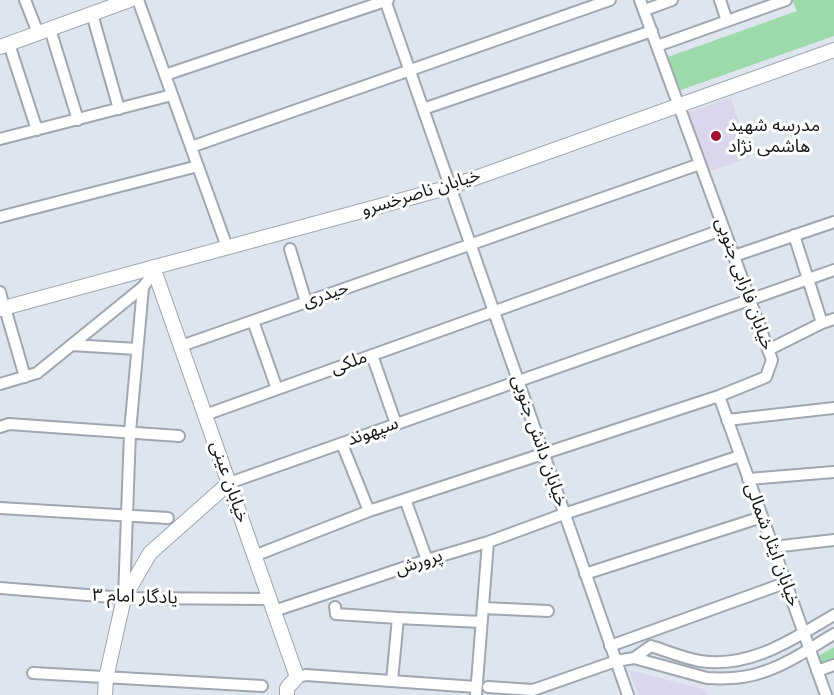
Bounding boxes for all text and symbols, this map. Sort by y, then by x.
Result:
place label: مدرسه شهید ه‍اشمی نژاد [728,115,820,158]
marker: مدرسه شهید ه‍اشمی نژاد [709,129,723,143]
street label: خیابان ناصرخسرو [359,165,483,221]
street label: خیابان فارابی جنوبی [710,215,778,353]
street label: حیدری [300,277,352,313]
street label: ملکی [328,346,370,380]
street label: خیابان دانش جنوبی [506,372,572,510]
street label: سپهوند [344,413,402,451]
street label: خیابان عینی [205,438,253,526]
street label: خیابان ایثار شمالی [740,480,804,610]
street label: پرورش [393,545,445,581]
street label: یادگار امام ۳ [92,585,178,609]

